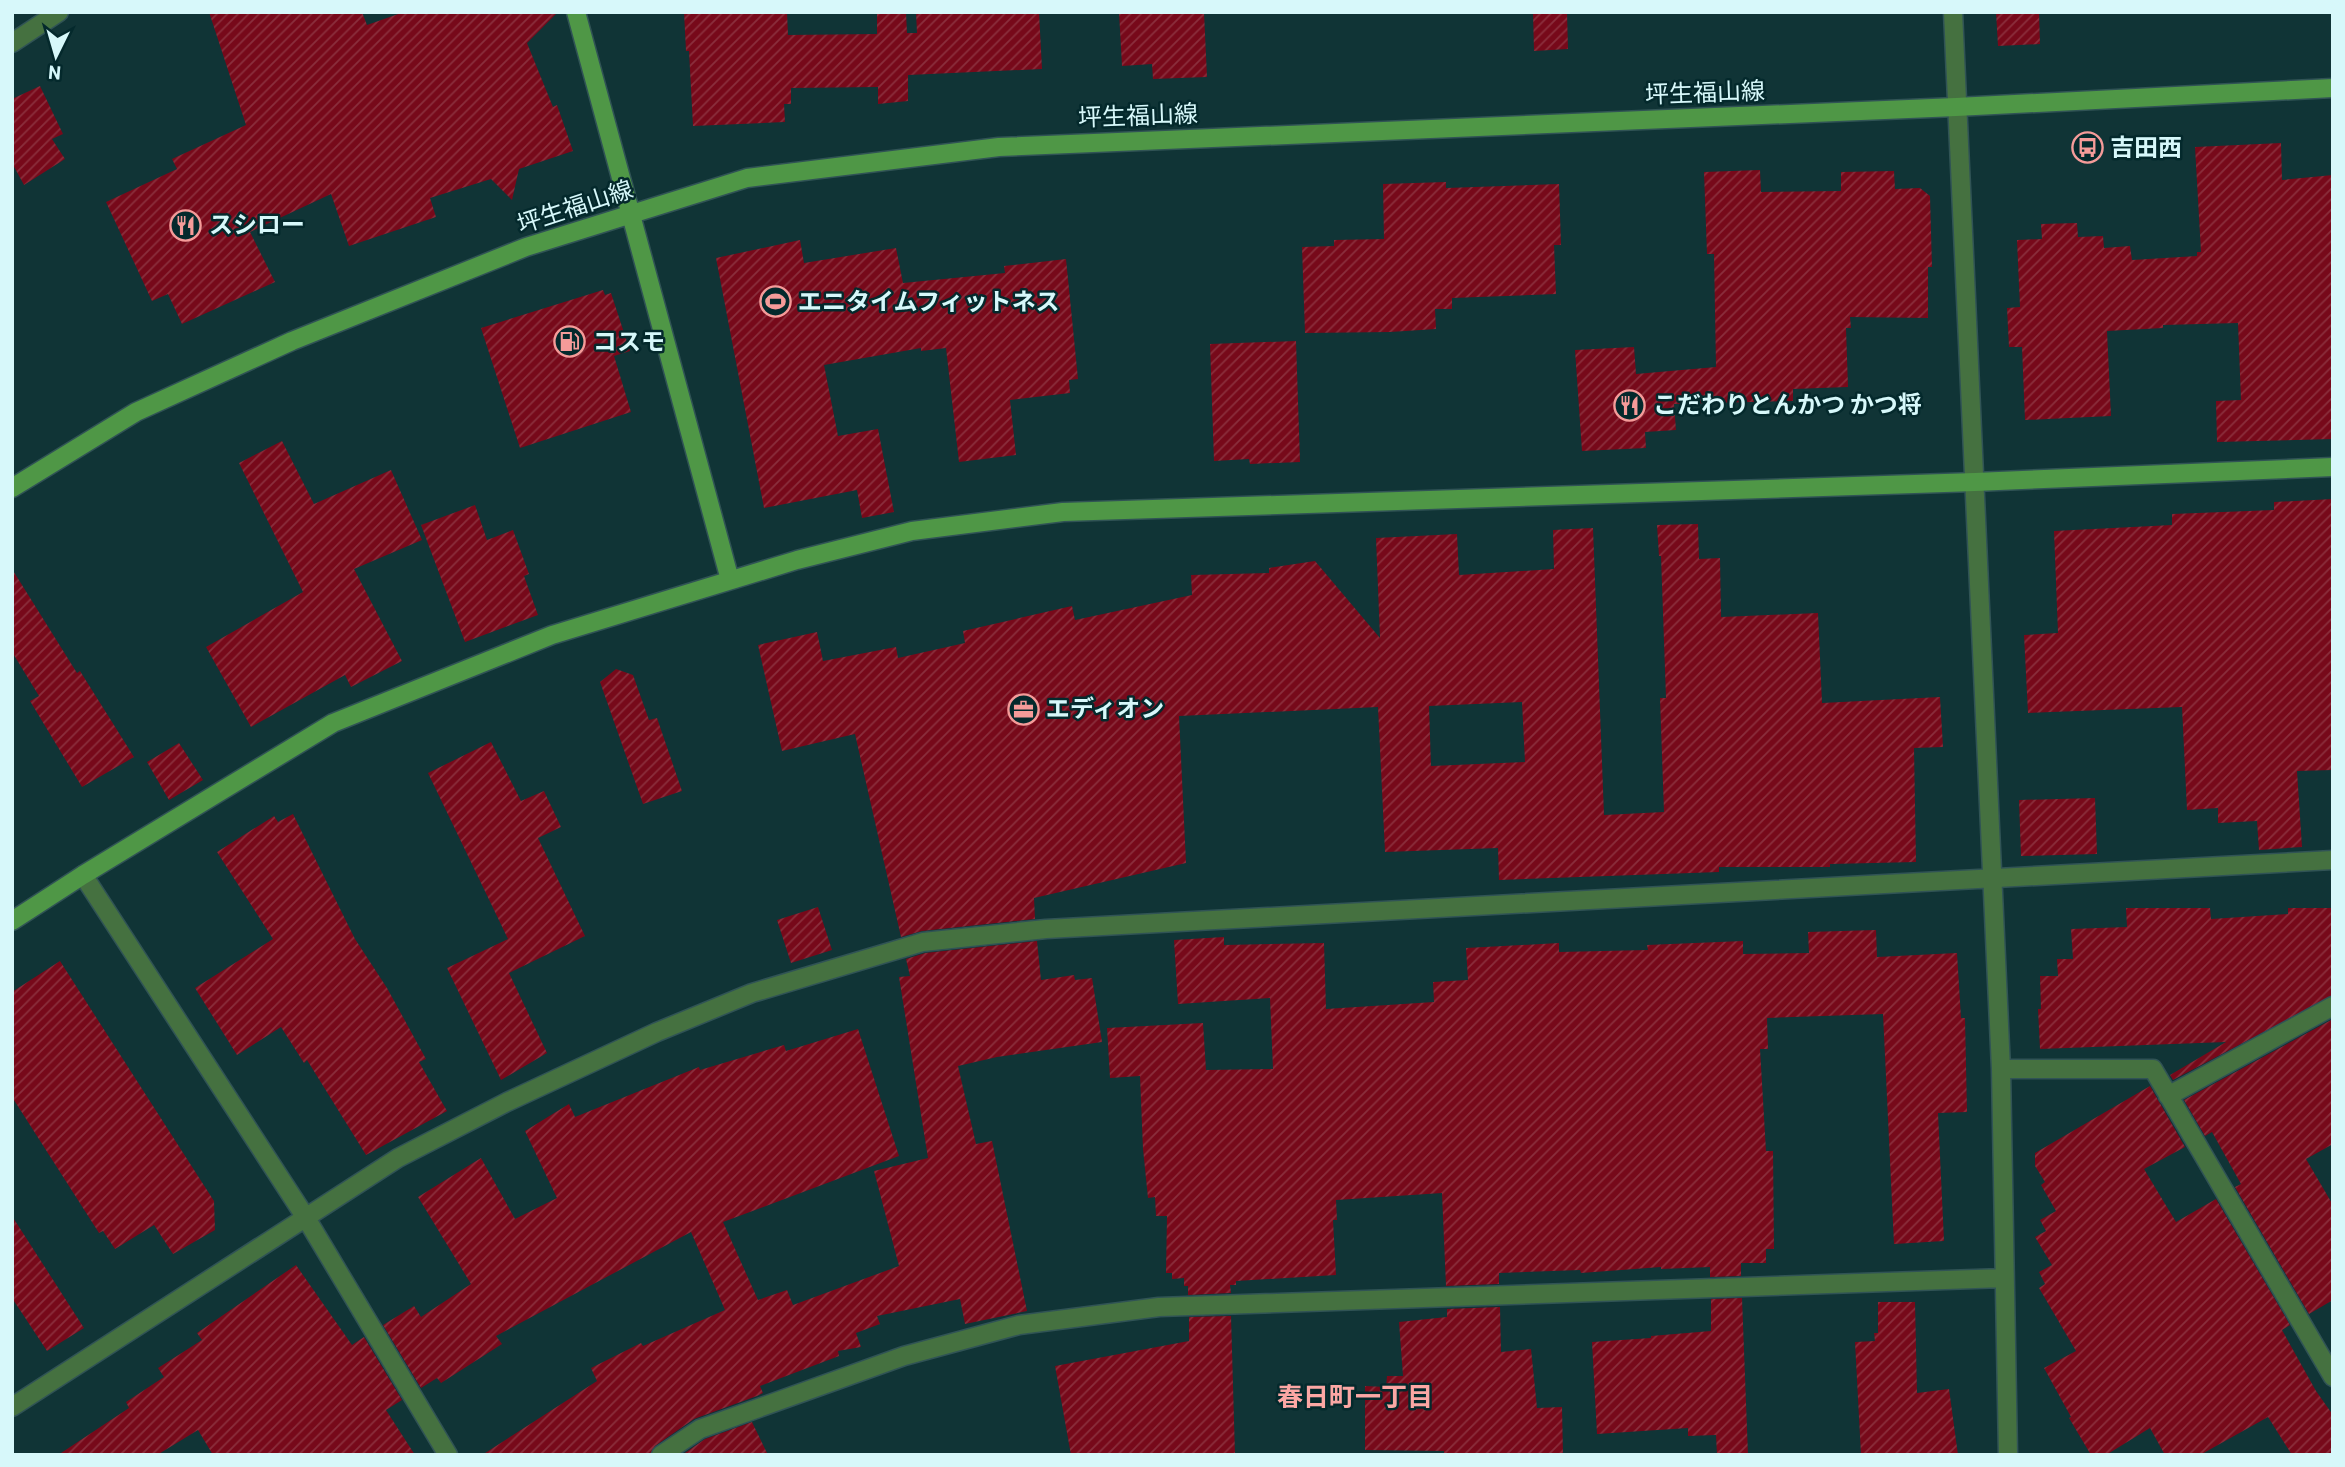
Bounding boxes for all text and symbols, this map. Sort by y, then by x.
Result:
north arrow [21,21,91,91]
text: N [47,61,62,85]
street label: 坪生福山線 [1644,75,1765,108]
street label: 坪生福山線 [1077,98,1198,131]
bus stop icon: 吉田西 [2070,131,2104,165]
place label: 吉田西 [2110,132,2182,161]
street label: 坪生福山線 [513,173,636,238]
restaurant icon: スシロー [169,208,203,242]
place label: スシロー [209,209,305,238]
sports icon: エニタイムフィットネス [758,285,792,319]
place label: エニタイムフィットネス [798,286,1060,315]
fuel station icon: コスモ [553,325,587,359]
place label: コスモ [593,326,665,355]
restaurant icon: こだわりとんかつ かつ将 [1613,388,1647,422]
place label: こだわりとんかつ かつ将 [1653,389,1922,418]
office icon: エディオン [1006,692,1040,726]
place label: エディオン [1046,693,1164,722]
district label: 春日町一丁目 [1277,1380,1433,1411]

